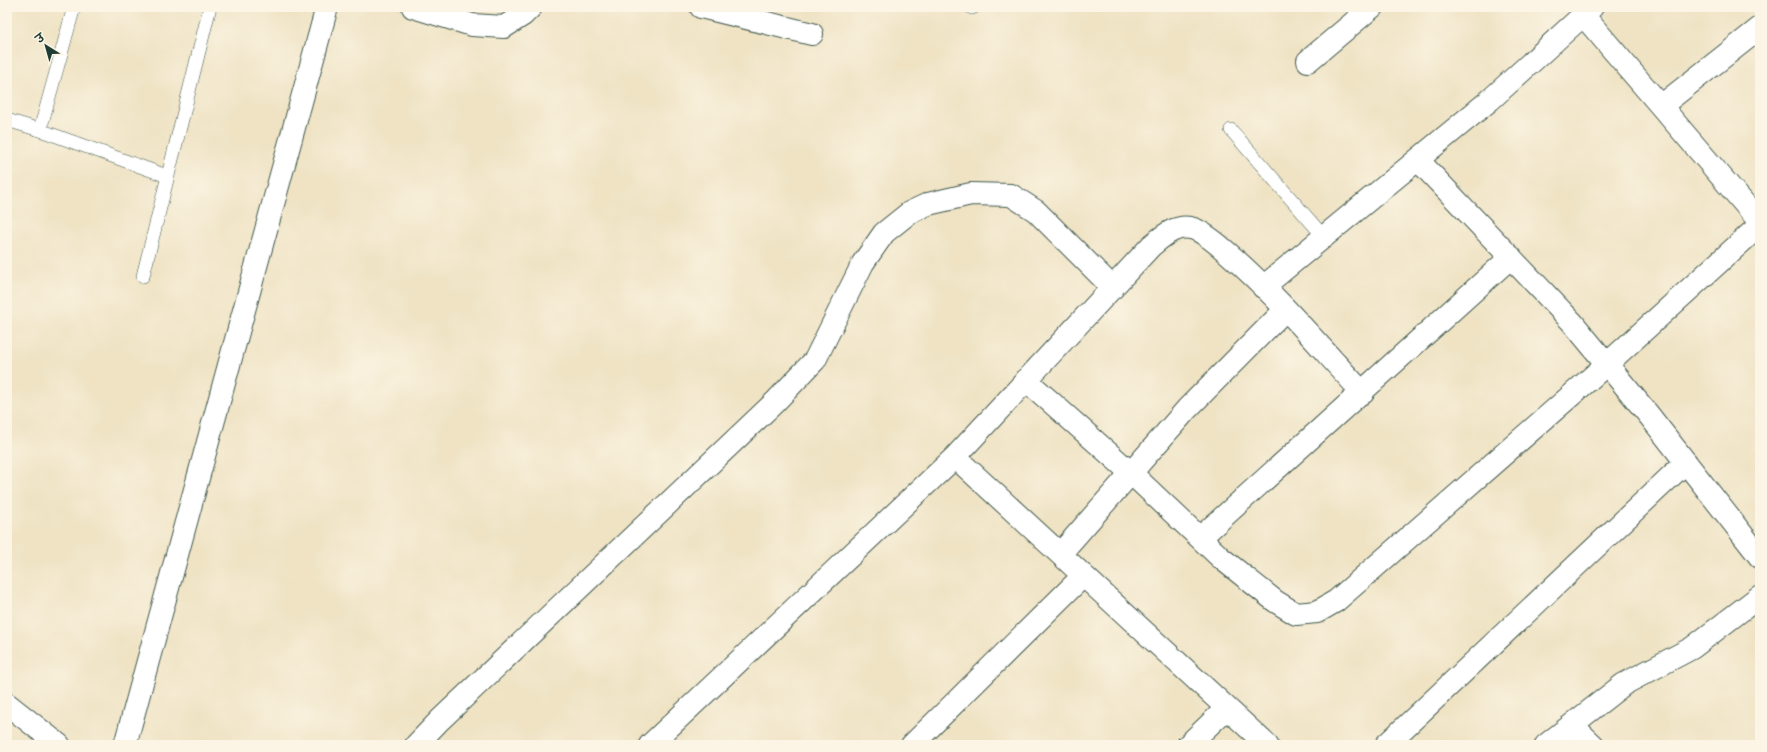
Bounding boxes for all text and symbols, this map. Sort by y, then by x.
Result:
north arrow [26,26,66,66]
text: उ [32,29,48,46]

